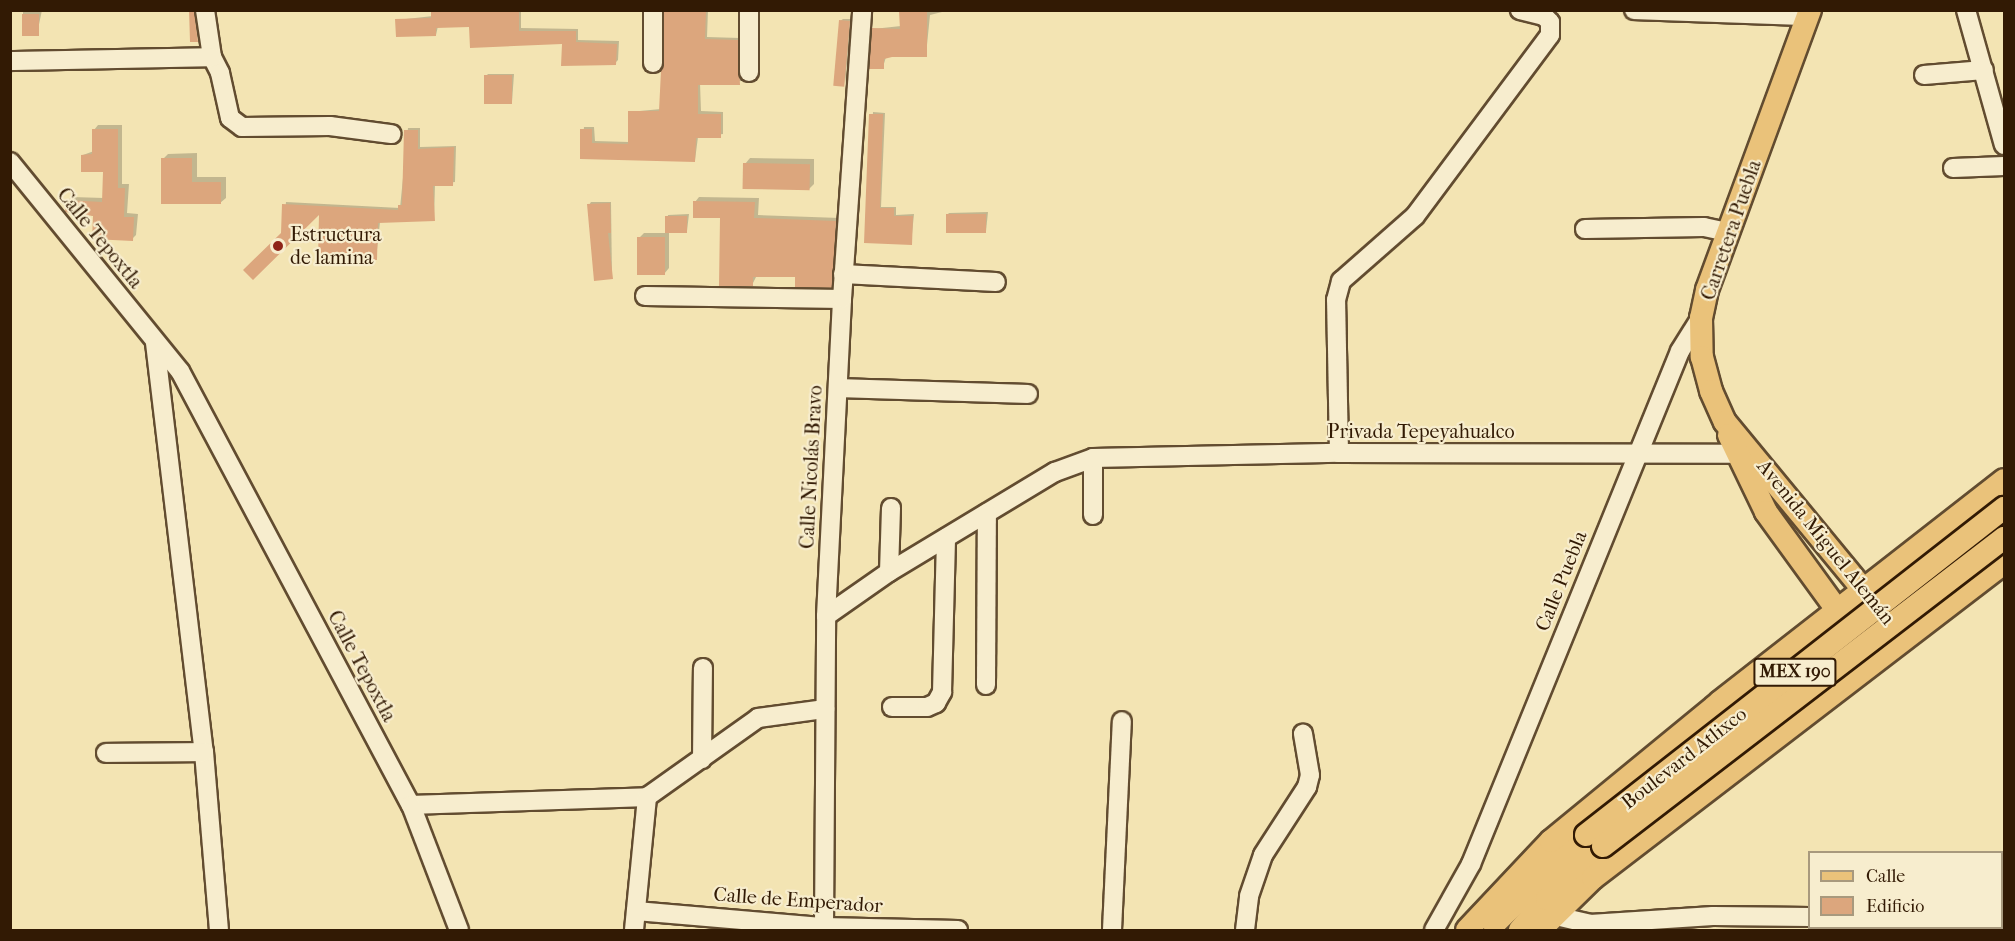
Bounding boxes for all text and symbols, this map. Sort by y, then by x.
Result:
street label: Carretera Puebla [1696,157,1766,303]
street label: Calle Tepoxtla [52,183,148,293]
place label: Estructura de lamina [290,222,382,269]
marker: Estructura de lamina [271,239,285,253]
street label: Calle Nicolás Bravo [795,385,827,549]
street label: Privada Tepeyahualco [1327,419,1515,443]
street label: Avenida Miguel Alemán [1752,455,1900,629]
street label: Calle Puebla [1530,527,1592,635]
street label: Calle Tepoxtla [323,606,401,726]
road number: MEX 190 [1753,657,1837,687]
street label: Boulevard Atlixco [1617,702,1751,814]
legend [1808,851,2003,929]
text: Calle [1866,866,1905,887]
street label: Calle de Emperador [713,882,883,918]
text: Edificio [1866,896,1924,917]

